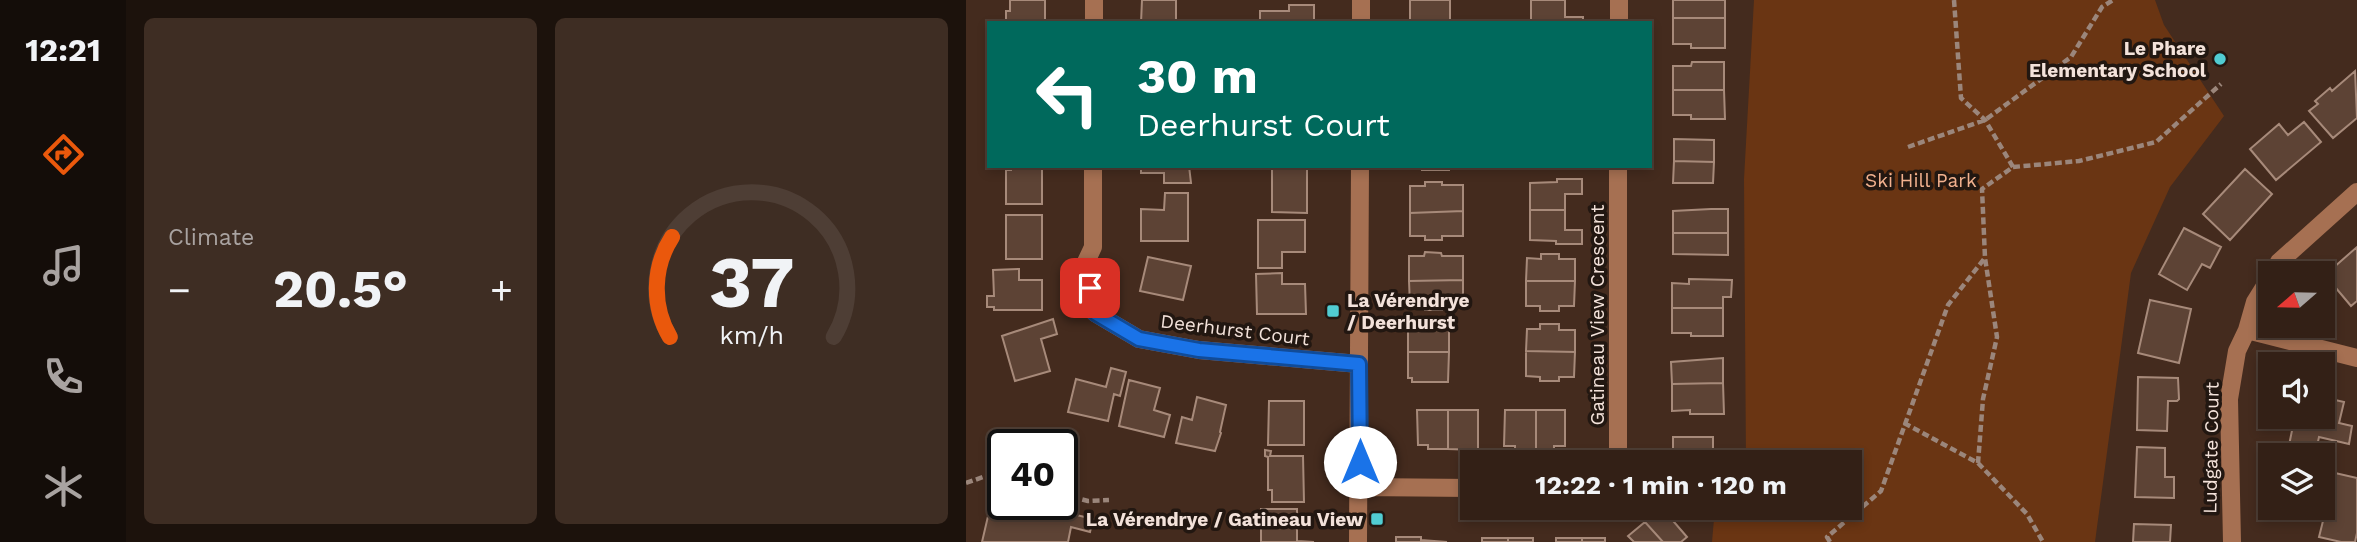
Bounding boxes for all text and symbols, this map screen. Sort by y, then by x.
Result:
text: 12:21 [25,31,101,69]
place label: Le Phare Elementary School [2029,37,2207,82]
text: 30 m [1137,47,1258,105]
icon: left [1022,49,1113,140]
marker: Le Phare Elementary School [2212,51,2228,67]
text: Deerhurst Court [1137,106,1390,144]
icon: directions [39,130,88,179]
park label: Ski Hill Park [1865,169,1977,192]
street label: Gatineau View Crescent [1586,205,1609,425]
text: Climate [168,224,254,251]
text: 37 [709,239,794,325]
icon: music [39,241,88,290]
pin [1060,258,1120,318]
text: 20.5° [273,259,408,320]
north arrow [2258,261,2334,338]
map controls [2258,261,2335,520]
text: − [168,268,191,312]
text: + [490,268,513,312]
icon: arrive [1071,269,1109,307]
place label: La Vérendrye / Deerhurst [1347,289,1469,334]
marker: La Vérendrye / Deerhurst [1325,303,1341,319]
street label: Deerhurst Court [1159,309,1311,351]
text: km/h [719,321,784,350]
icon: phone [39,352,88,401]
button: sound [2258,352,2335,429]
street label: Ludgate Court [2198,382,2224,514]
position arrow [1323,425,1397,499]
speed limit sign: 40 [987,429,1078,520]
button: layers [2258,443,2335,520]
icon: climate [39,462,88,511]
text: 12:22 · 1 min · 120 m [1535,470,1787,500]
place label: La Vérendrye / Gatineau View [1086,508,1363,531]
marker: La Vérendrye / Gatineau View [1369,511,1385,527]

